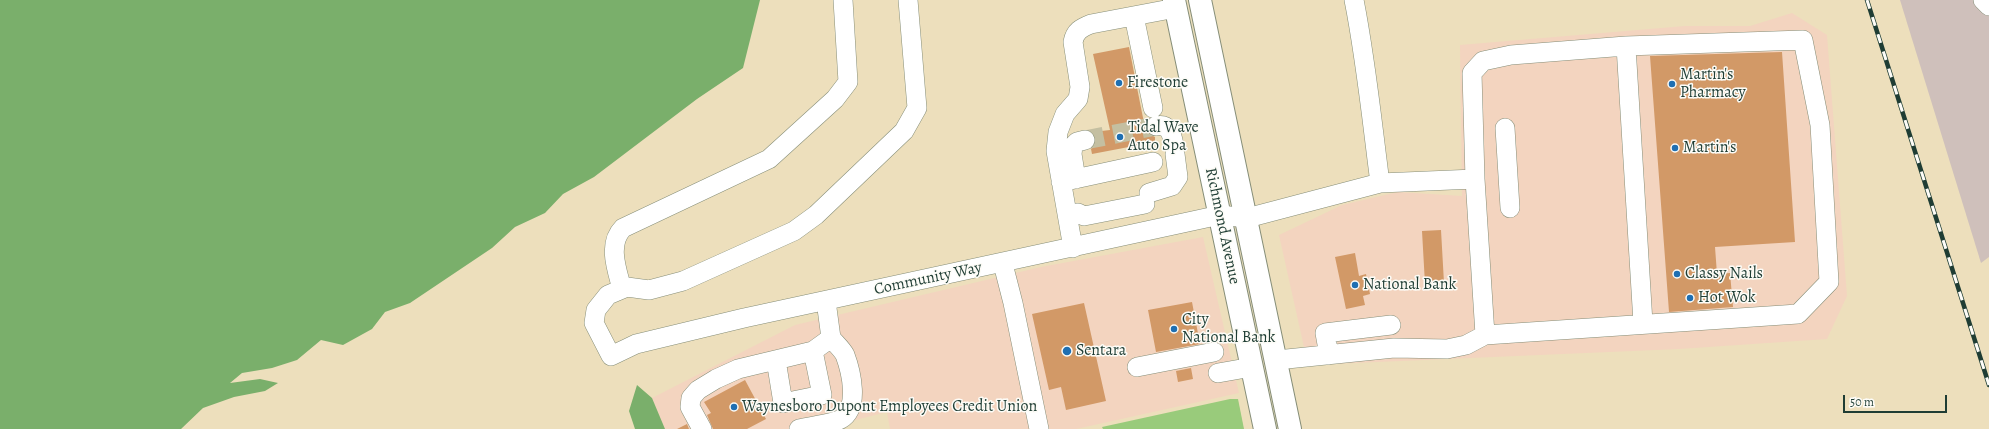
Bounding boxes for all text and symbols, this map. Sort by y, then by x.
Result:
place label: Martin's Pharmacy [1680,65,1746,103]
place label: Firestone [1127,73,1188,93]
marker: Firestone [1114,78,1124,88]
marker: Martin's Pharmacy [1667,79,1677,89]
place label: Tidal Wave Auto Spa [1128,118,1199,156]
marker: Tidal Wave Auto Spa [1115,132,1125,142]
place label: Martin's [1683,138,1737,158]
marker: Martin's [1670,143,1680,153]
street label: Richmond Avenue [1200,166,1244,286]
street label: Community Way [872,258,984,300]
place label: Classy Nails [1685,264,1763,284]
marker: Classy Nails [1672,269,1682,279]
place label: National Bank [1363,275,1456,295]
marker: National Bank [1350,280,1360,290]
place label: Hot Wok [1698,288,1756,308]
marker: Hot Wok [1685,293,1695,303]
place label: City National Bank [1182,310,1275,348]
marker: City National Bank [1169,324,1179,334]
place label: Sentara [1076,341,1126,361]
marker: Sentara [1061,345,1073,357]
scale bar [1845,387,1949,413]
text: 50 m [1850,394,1874,410]
place label: Waynesboro Dupont Employees Credit Union [742,397,1037,417]
marker: Waynesboro Dupont Employees Credit Union [729,402,739,412]

